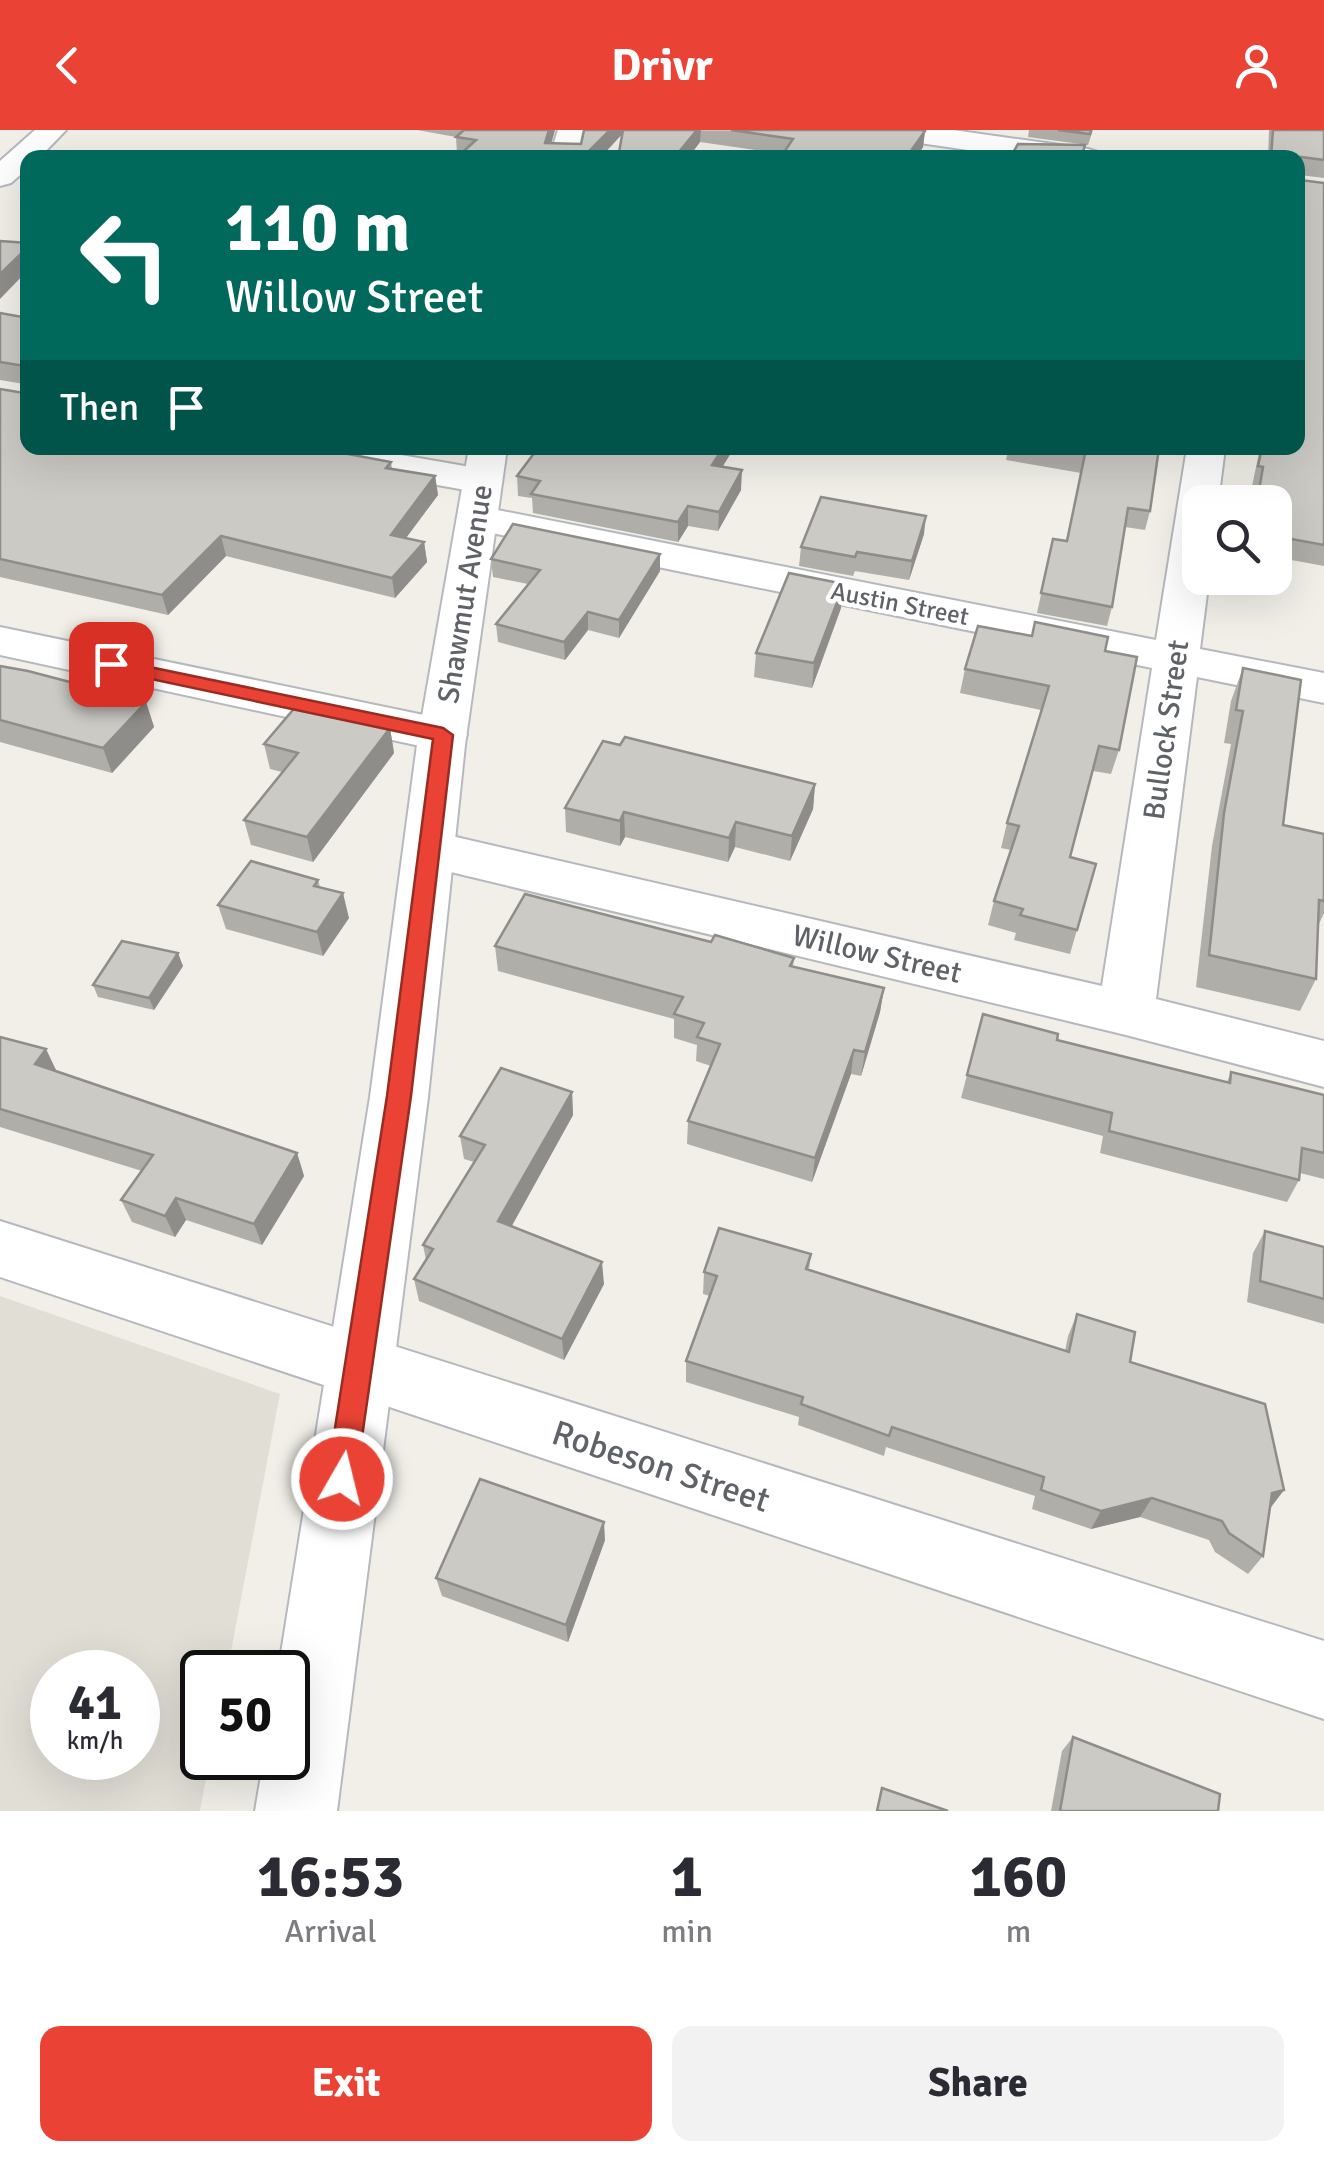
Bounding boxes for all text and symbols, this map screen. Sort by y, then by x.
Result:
icon: back [40,38,95,93]
text: Drivr [611,38,713,93]
icon: person [1229,38,1284,93]
text: 110 m [225,184,410,270]
icon: left [60,190,190,320]
text: Willow Street [225,270,484,325]
icon: arrive [159,380,214,435]
text: Then [60,384,139,431]
street label: Shawmut Avenue [430,482,501,706]
map controls [1182,485,1292,595]
button: search [1182,485,1292,595]
street label: Austin Street [828,575,972,632]
pin [69,622,154,707]
icon: arrive [84,637,139,692]
street label: Bullock Street [1136,638,1197,822]
street label: Willow Street [789,917,965,992]
street label: Robeson Street [547,1411,775,1522]
position arrow [290,1427,394,1531]
speed limit sign: 50 [180,1650,310,1780]
text: 41 [68,1672,122,1734]
text: km/h [67,1725,123,1756]
text: 16:53 [257,1840,404,1914]
text: 1 [671,1840,703,1914]
text: 160 [970,1840,1067,1914]
text: Arrival [285,1912,377,1951]
text: min [661,1912,713,1951]
text: m [1006,1912,1031,1951]
button: Exit [40,2026,652,2141]
button: Share [672,2026,1284,2141]

